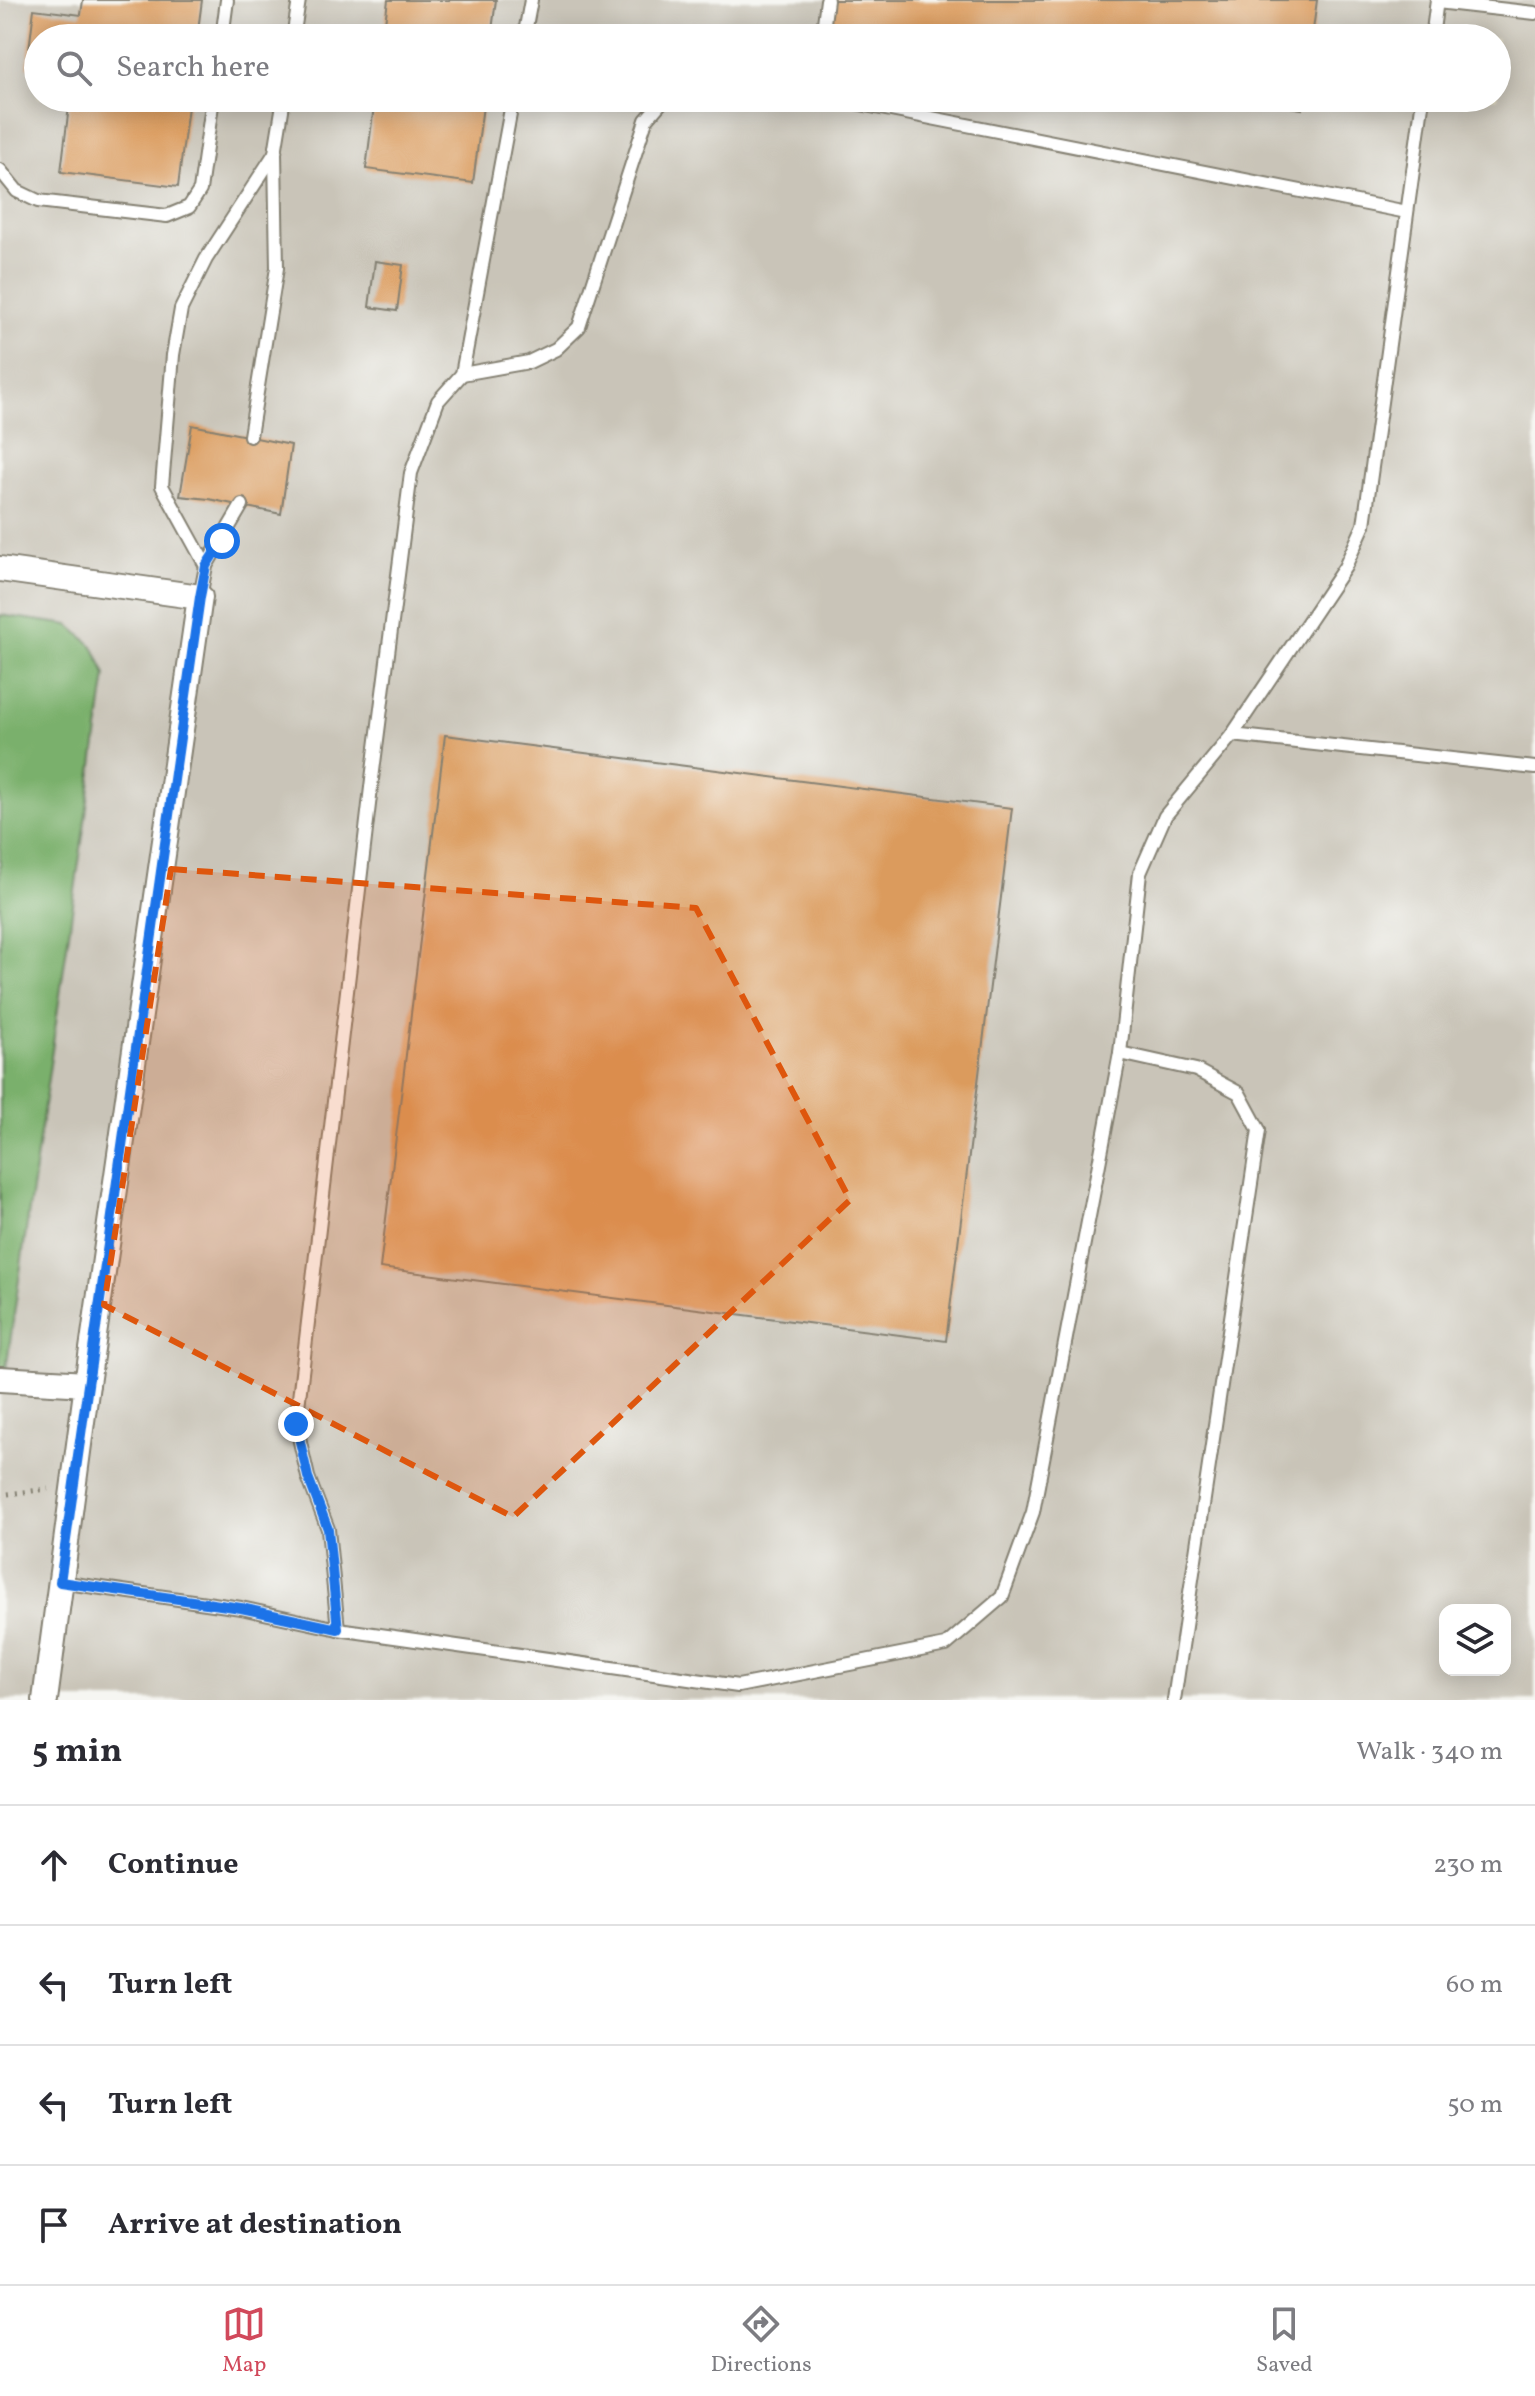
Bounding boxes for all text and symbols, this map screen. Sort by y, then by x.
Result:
search box [24,24,1511,112]
icon: search [52,46,96,90]
text: Search here [116,47,270,89]
route start [204,523,240,559]
route end [278,1406,314,1442]
map controls [1439,1604,1511,1676]
button: layers [1439,1604,1511,1676]
text: 5 min [32,1729,122,1776]
text: Walk · 340 m [1356,1734,1503,1770]
icon: ahead [32,1843,76,1887]
text: Continue [108,1844,239,1886]
text: 230 m [1433,1847,1503,1883]
icon: left [32,1963,76,2007]
text: Turn left [108,1964,232,2006]
text: 60 m [1446,1967,1503,2003]
icon: left [32,2083,76,2127]
text: Turn left [108,2084,232,2126]
text: 50 m [1447,2087,1503,2123]
icon: arrive [32,2203,76,2247]
text: Arrive at destination [108,2204,402,2246]
tab: Map [222,2302,266,2381]
tab: Directions [711,2302,812,2381]
tab: Saved [1256,2302,1313,2381]

